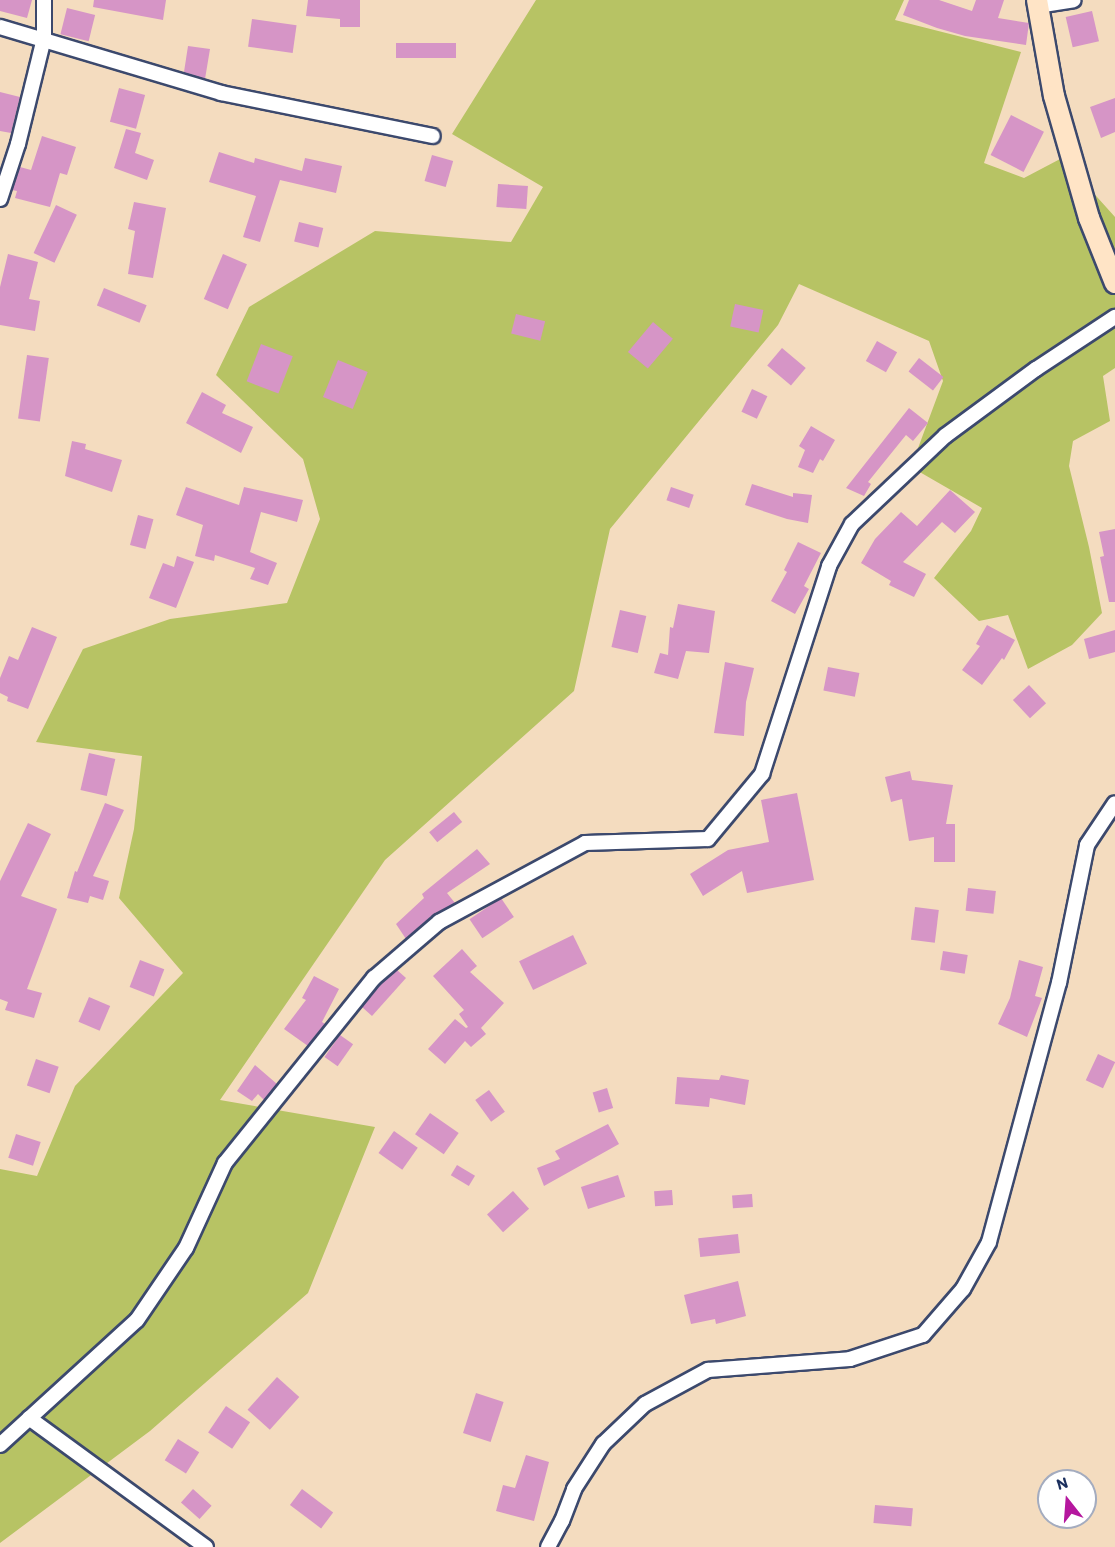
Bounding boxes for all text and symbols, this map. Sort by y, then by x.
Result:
north arrow [1037,1469,1097,1529]
text: N [1054,1473,1070,1494]

